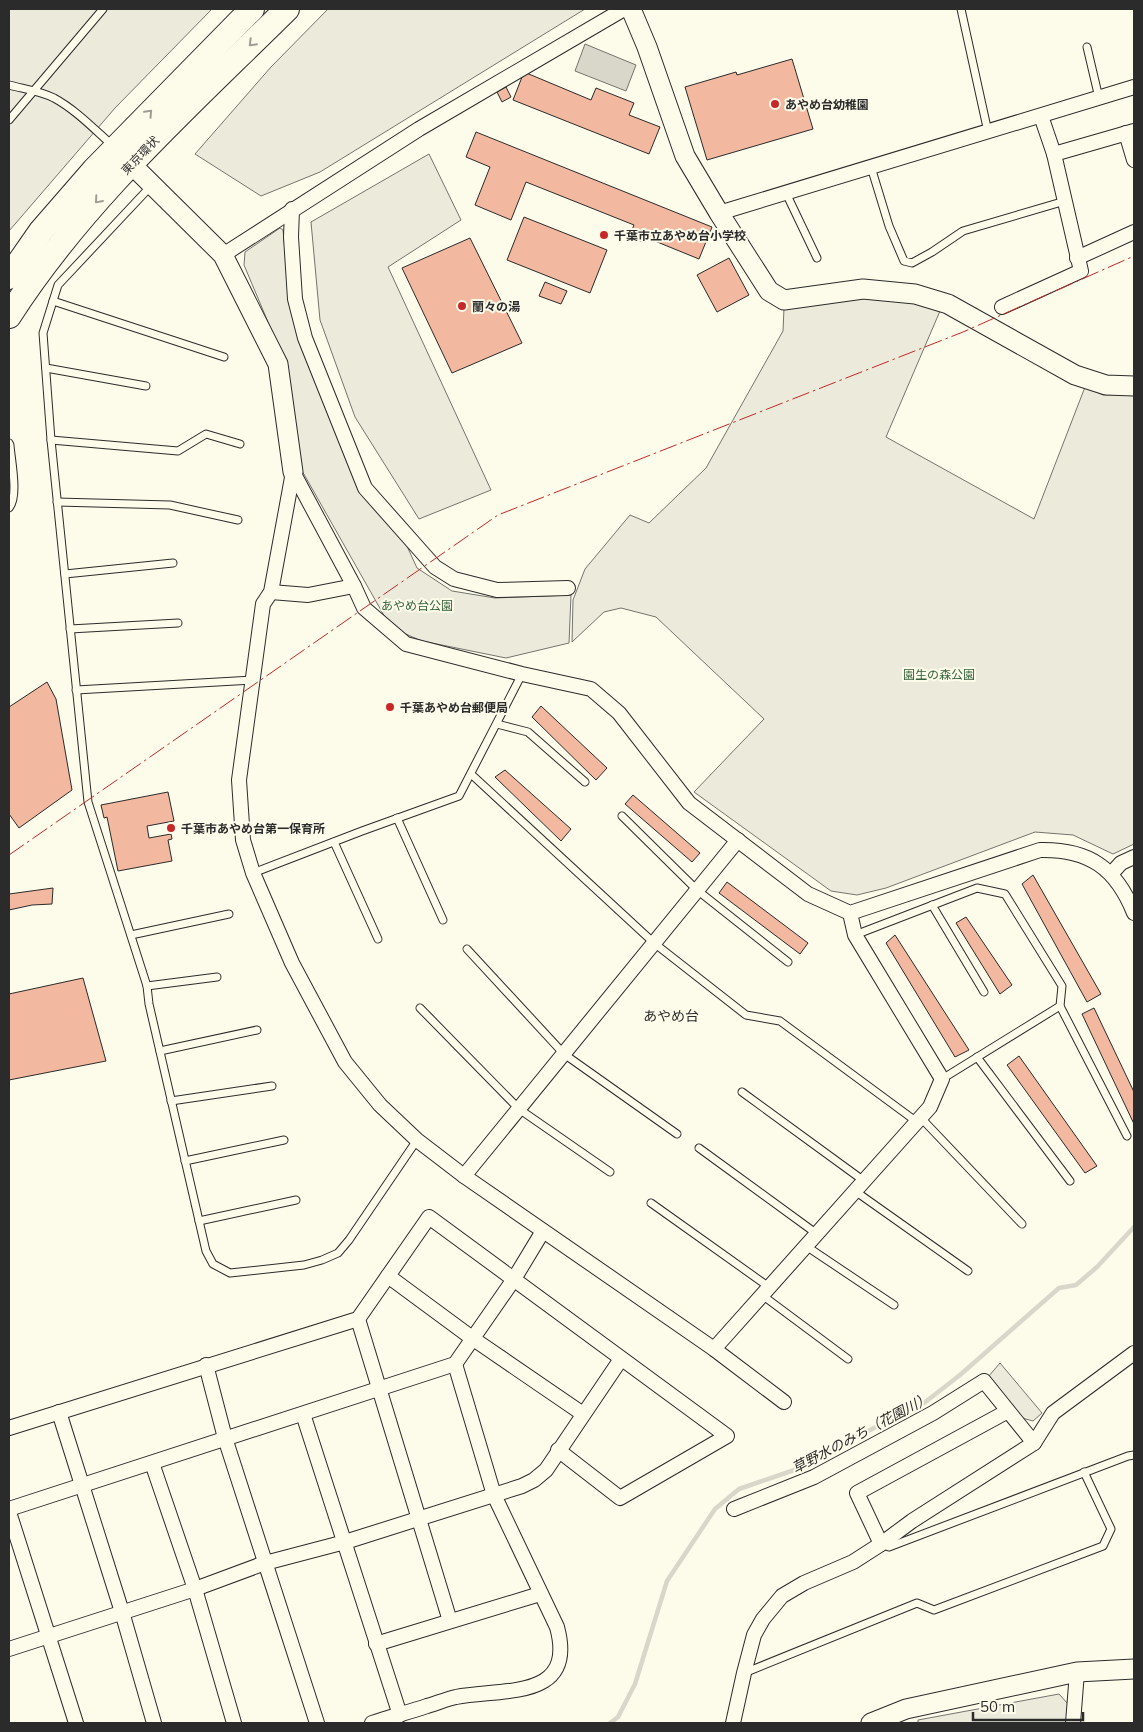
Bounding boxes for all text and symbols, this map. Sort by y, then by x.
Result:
one-way arrow [249,37,258,46]
place label: あやめ台幼稚園 [785,97,869,112]
marker: あやめ台幼稚園 [769,98,781,110]
one-way arrow [143,110,152,119]
street label: 東京環状 [118,133,162,177]
one-way arrow [96,194,104,203]
place label: 千葉市立あやめ台小学校 [614,228,746,243]
marker: 千葉市立あやめ台小学校 [598,229,610,241]
place label: 蘭々の湯 [472,299,520,314]
marker: 蘭々の湯 [456,300,468,312]
park label: あやめ台公園 [381,598,453,613]
park label: 園生の森公園 [903,667,975,682]
place label: 千葉あやめ台郵便局 [400,700,508,715]
marker: 千葉あやめ台郵便局 [384,701,396,713]
place label: 千葉市あやめ台第一保育所 [181,821,325,836]
marker: 千葉市あやめ台第一保育所 [165,822,177,834]
district label: あやめ台 [643,1007,699,1025]
water label: 草野水のみち（花園川） [789,1389,933,1477]
scale bar [973,1690,1083,1722]
text: 50 m [980,1697,1015,1716]

